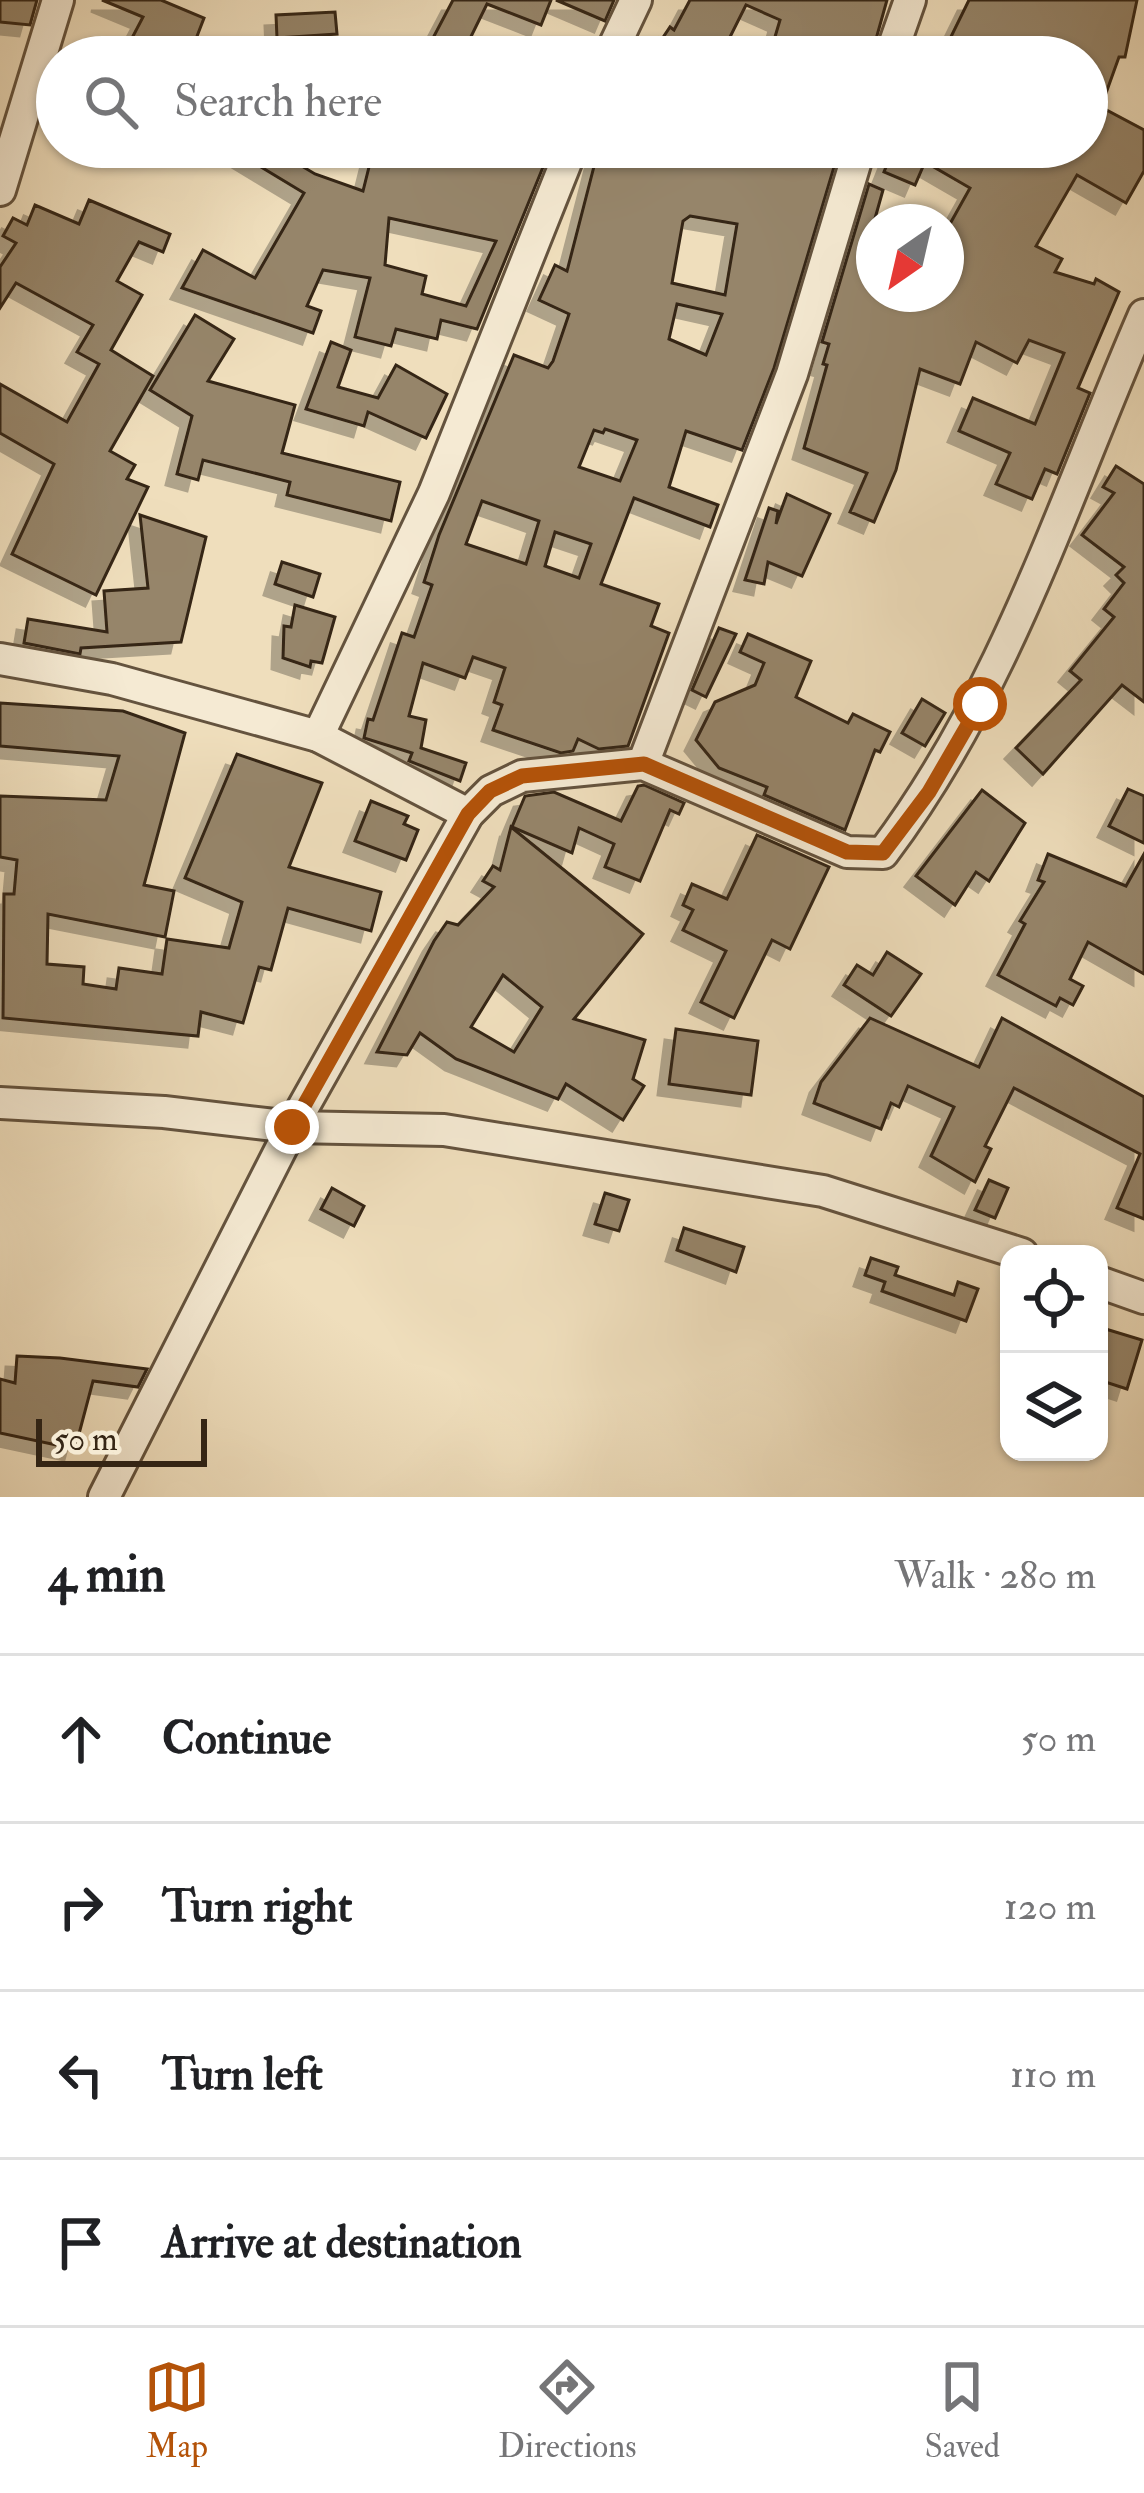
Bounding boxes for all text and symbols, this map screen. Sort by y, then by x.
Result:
search box [36,36,1108,168]
icon: search [78,69,144,135]
text: Search here [174,74,382,130]
north arrow [856,204,964,312]
route start [953,677,1007,731]
route end [265,1100,319,1154]
map controls [1000,1245,1108,1461]
button: locate [1000,1245,1108,1353]
button: layers [1000,1353,1108,1461]
scale bar [36,1413,207,1466]
text: 50 m [54,1419,118,1460]
text: 4 min [48,1543,166,1607]
text: Walk · 280 m [894,1551,1096,1600]
icon: ahead [48,1706,114,1772]
text: Continue [162,1711,331,1767]
text: 50 m [1021,1714,1096,1763]
icon: right [48,1874,114,1940]
text: Turn right [162,1879,352,1935]
text: 120 m [1004,1882,1096,1931]
icon: left [48,2042,114,2108]
text: Turn left [162,2047,323,2103]
text: 110 m [1010,2050,1096,2099]
icon: arrive [48,2210,114,2276]
text: Arrive at destination [162,2215,522,2271]
tab: Map [144,2354,210,2467]
tab: Directions [498,2354,637,2467]
tab: Saved [925,2354,1000,2467]

